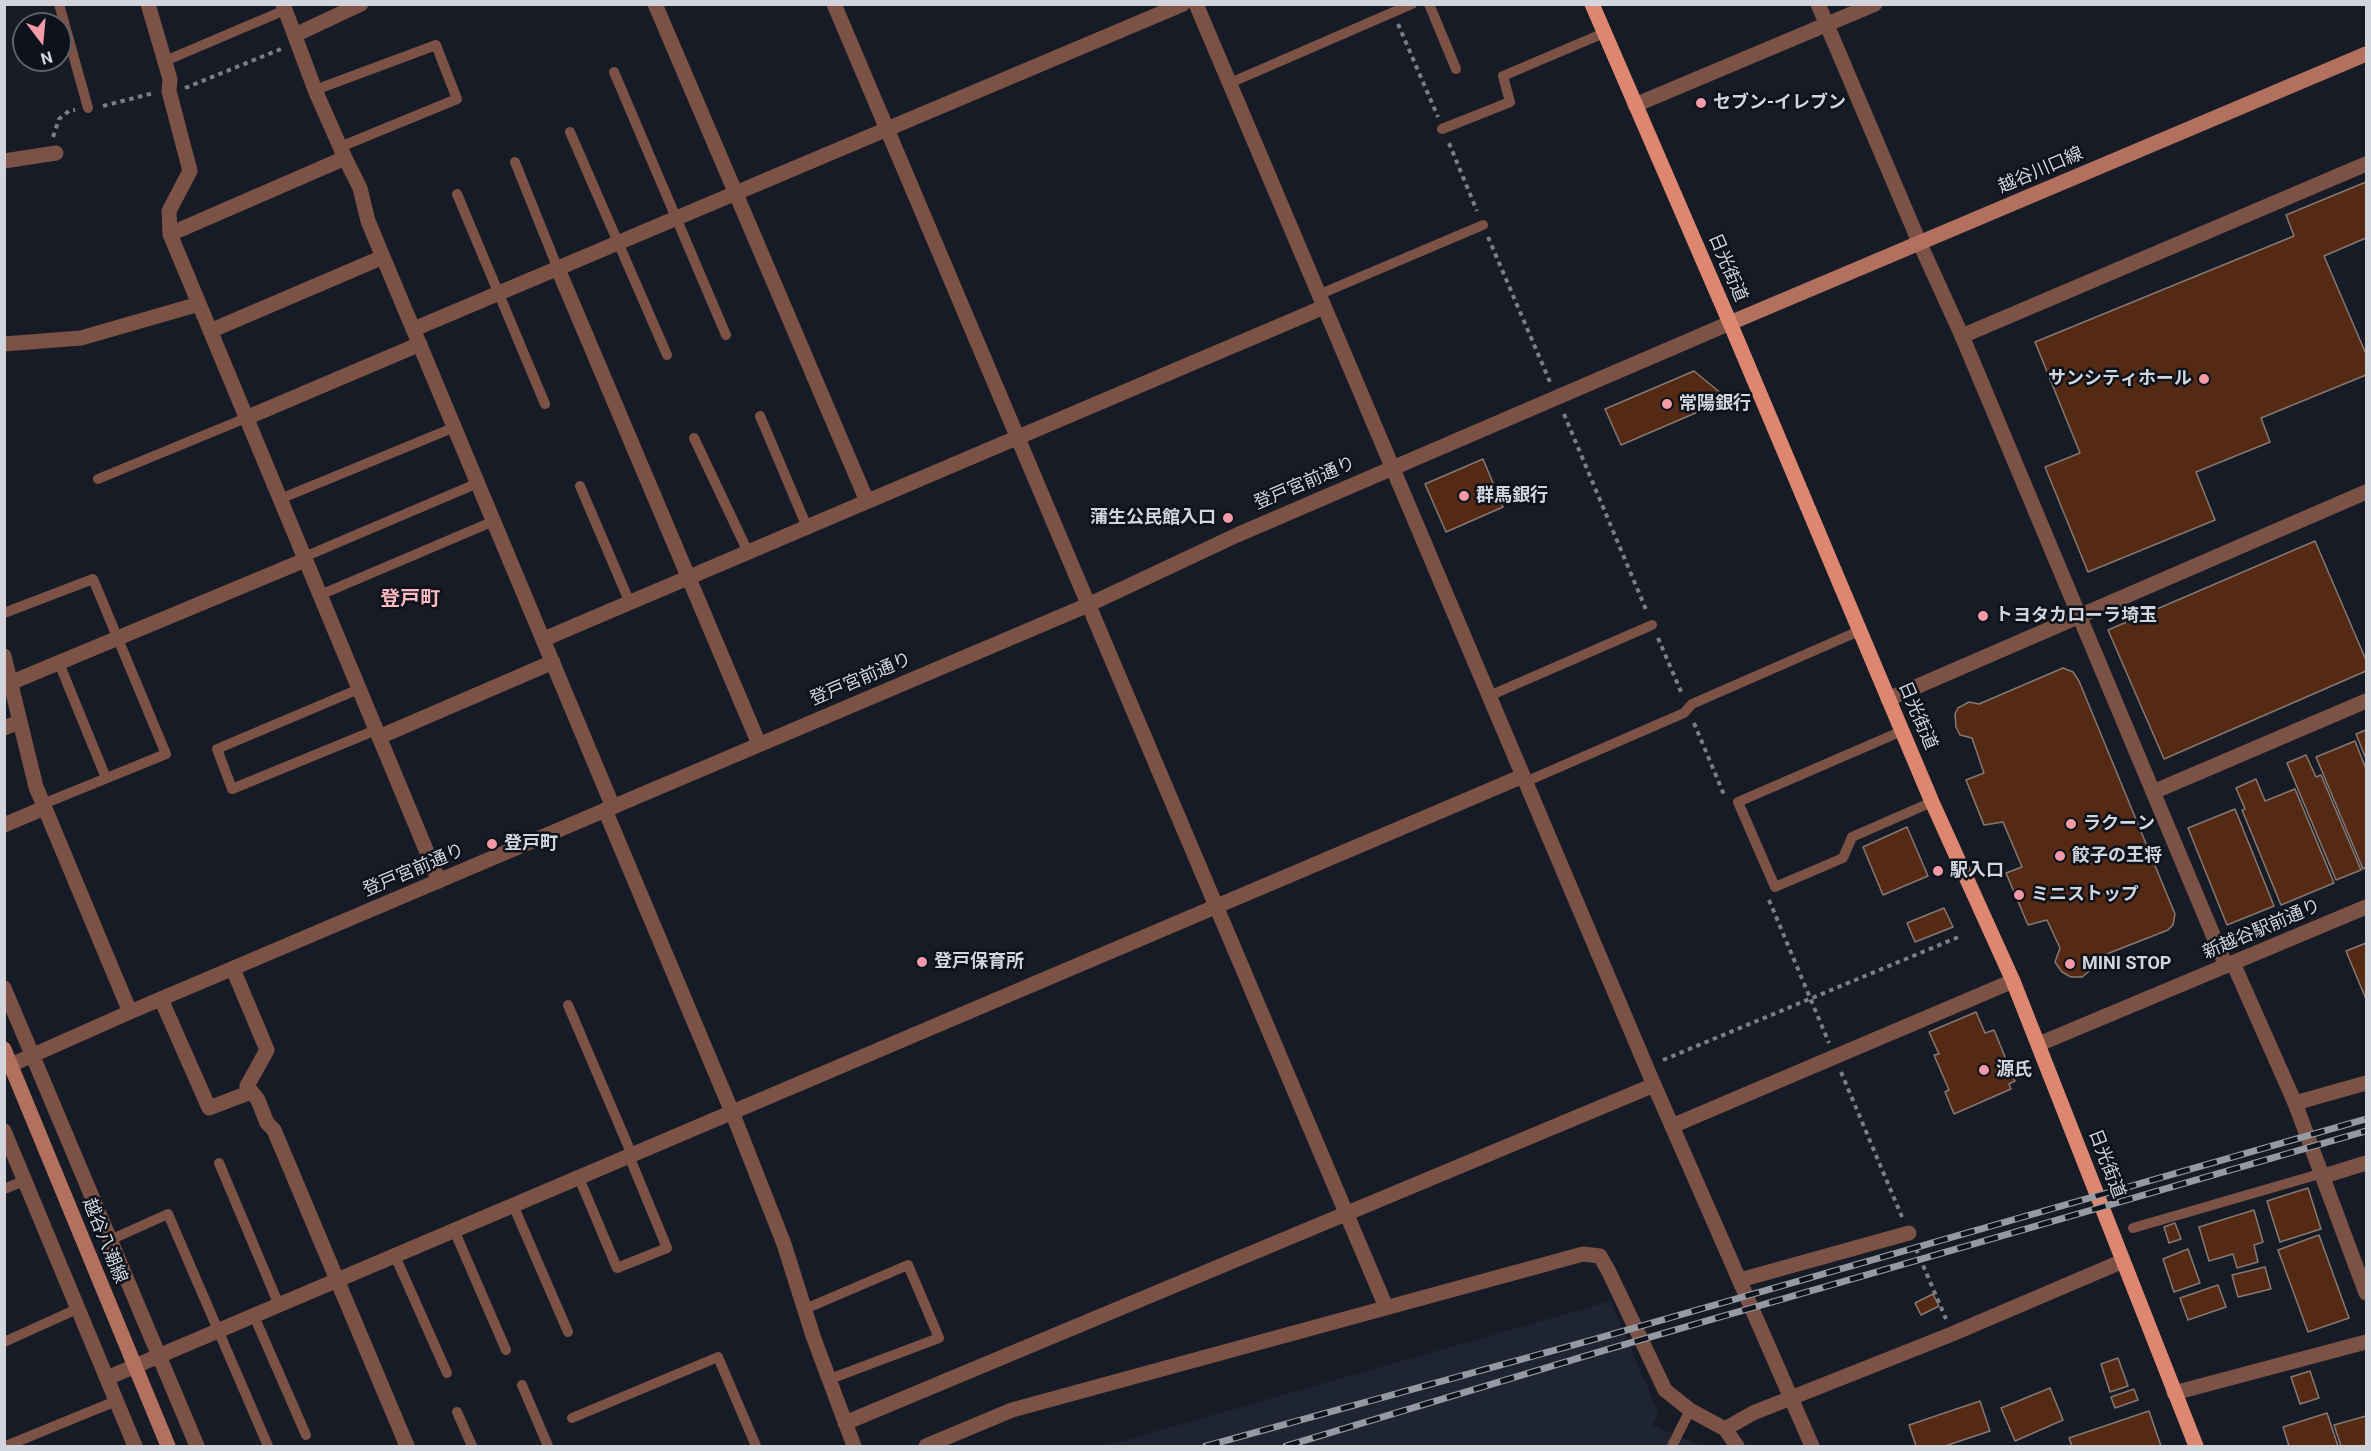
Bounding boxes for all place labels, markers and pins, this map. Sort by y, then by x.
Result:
place label: セブン-イレブン [1713,92,1846,114]
marker: セブン-イレブン [1694,96,1708,110]
place label: サンシティホール [2048,368,2192,390]
marker: サンシティホール [2197,372,2211,386]
place label: 常陽銀行 [1679,393,1751,415]
marker: 常陽銀行 [1660,397,1674,411]
place label: 群馬銀行 [1476,485,1548,507]
marker: 群馬銀行 [1457,489,1471,503]
place label: 蒲生公民館入口 [1090,507,1216,529]
marker: 蒲生公民館入口 [1221,511,1235,525]
place label: トヨタカローラ埼玉 [1995,605,2157,627]
marker: トヨタカローラ埼玉 [1976,609,1990,623]
place label: ラクーン [2083,813,2155,835]
marker: ラクーン [2064,817,2078,831]
place label: 登戸町 [504,833,558,855]
marker: 登戸町 [485,837,499,851]
place label: 餃子の王将 [2072,845,2162,867]
marker: 餃子の王将 [2053,849,2067,863]
place label: 駅入口 [1950,860,2004,882]
marker: 駅入口 [1931,864,1945,878]
place label: ミニストップ [2031,884,2139,906]
marker: ミニストップ [2012,888,2026,902]
place label: 登戸保育所 [934,951,1024,973]
place label: MINI STOP [2082,953,2171,975]
marker: 登戸保育所 [915,955,929,969]
marker: MINI STOP [2063,957,2077,971]
place label: 源氏 [1996,1059,2032,1081]
marker: 源氏 [1977,1063,1991,1077]

